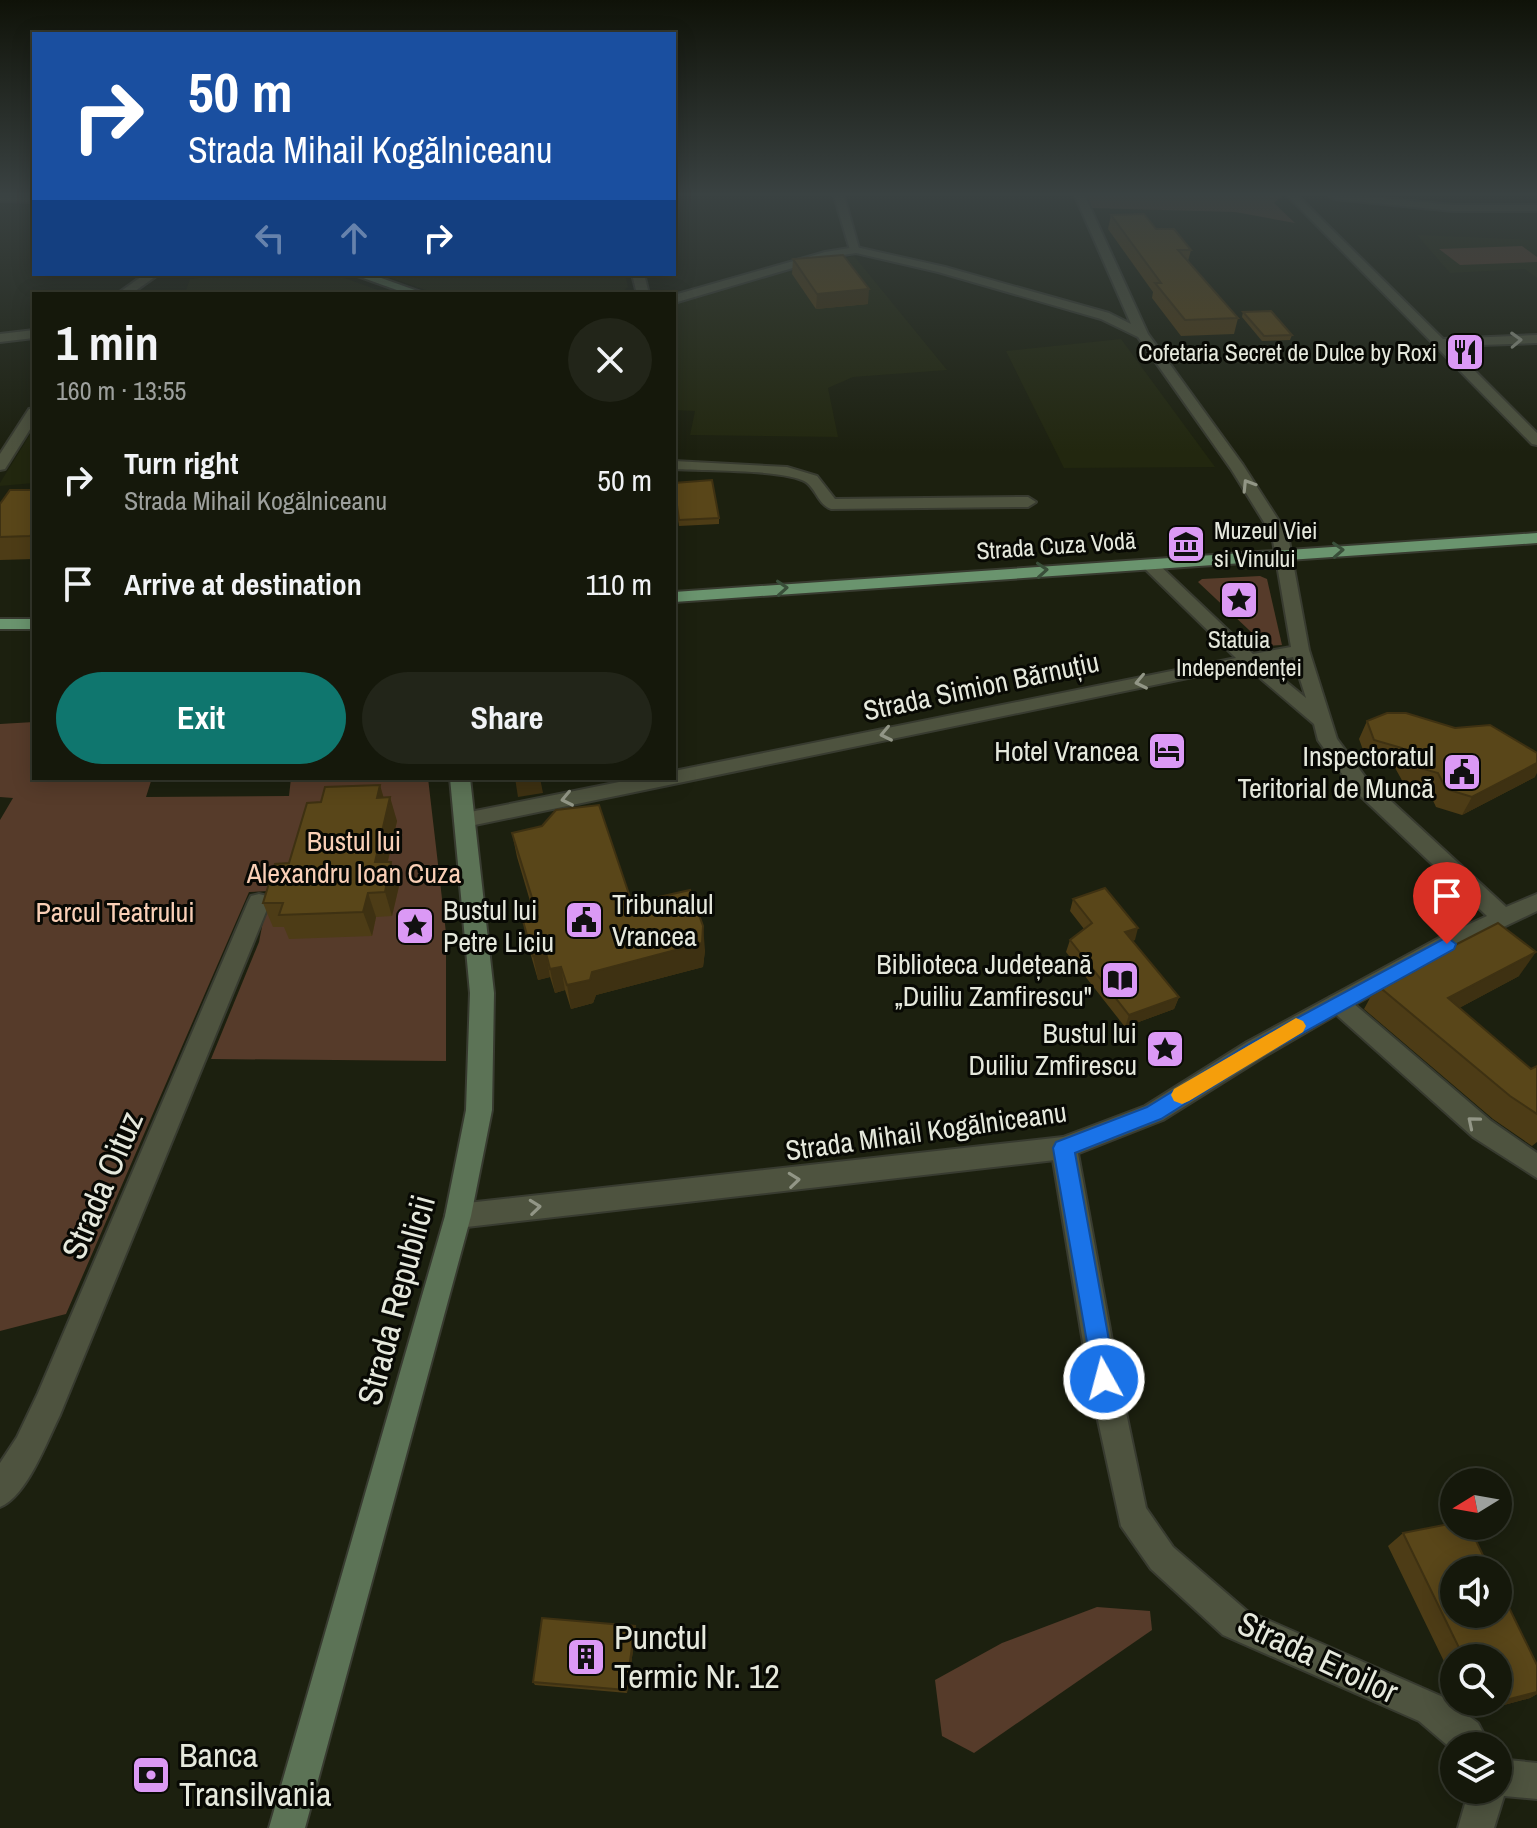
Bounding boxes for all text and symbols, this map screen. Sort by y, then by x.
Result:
text: 50 m [188,54,293,129]
icon: right [56,64,160,168]
text: Strada Mihail Kogălniceanu [188,126,552,174]
icon: left [248,216,292,260]
icon: ahead [332,216,376,260]
icon: right [416,216,460,260]
text: 1 min [56,310,159,375]
button: close [568,318,652,402]
restaurant icon: Cofetaria Secret de Dulce by Roxi [1444,331,1486,373]
one-way arrow [1510,332,1523,349]
place label: Cofetaria Secret de Dulce by Roxi [1138,336,1437,368]
text: 160 m · 13:55 [56,373,186,408]
text: Turn right [124,443,238,483]
icon: right [56,458,100,502]
text: 50 m [597,460,652,500]
one-way arrow [1243,480,1258,494]
text: Strada Mihail Kogălniceanu [124,483,387,518]
place label: Muzeul Viei si Vinului [1214,514,1318,574]
street label: Strada Cuza Vodă [975,523,1137,567]
museum icon: Muzeul Viei si Vinului [1165,523,1207,565]
one-way arrow [1332,542,1345,559]
icon: arrive [56,562,100,606]
one-way arrow [1036,562,1049,579]
text: Arrive at destination [124,564,362,604]
text: 110 m [585,564,652,604]
place icon: Statuia Independenței [1218,579,1260,621]
one-way arrow [776,580,789,597]
place label: Statuia Independenței [1176,623,1302,683]
street label: Strada Simion Bărnuțiu [860,642,1102,730]
button: Exit [56,672,346,764]
button: Share [362,672,652,764]
one-way arrow [1135,673,1148,690]
one-way arrow [880,725,894,742]
hotel icon: Hotel Vrancea [1146,730,1188,772]
place label: Hotel Vrancea [994,732,1139,770]
place label: Inspectoratul Teritorial de Muncă [1237,737,1434,807]
public building icon: Inspectoratul Teritorial de Muncă [1441,751,1483,793]
one-way arrow [561,790,574,807]
park label: Bustul lui Alexandru Ioan Cuza [246,822,461,892]
pin [1413,862,1481,944]
icon: arrive [1425,874,1469,918]
place label: Tribunalul Vrancea [612,885,713,955]
place label: Bustul lui Petre Liciu [443,891,554,961]
park label: Parcul Teatrului [35,893,195,931]
public building icon: Tribunalul Vrancea [563,899,605,941]
place icon: Bustul lui Petre Liciu [394,905,436,947]
place label: Biblioteca Județeană „Duiliu Zamfirescu" [876,945,1092,1015]
library icon: Biblioteca Județeană „Duiliu Zamfirescu" [1099,959,1141,1001]
place label: Bustul lui Duiliu Zmfirescu [969,1014,1137,1084]
place icon: Bustul lui Duiliu Zmfirescu [1144,1028,1186,1070]
street label: Strada Mihail Kogălniceanu [783,1092,1069,1170]
street label: Strada Oituz [50,1104,154,1266]
one-way arrow [1468,1117,1483,1132]
one-way arrow [788,1171,801,1188]
street label: Strada Republicii [346,1190,446,1410]
one-way arrow [529,1199,542,1216]
position arrow [1062,1337,1146,1421]
north arrow [1440,1468,1512,1540]
map controls [1440,1468,1512,1804]
button: sound [1440,1556,1512,1628]
street label: Strada Eroilor [1230,1600,1406,1714]
place label: Punctul Termic Nr. 12 [614,1614,780,1699]
building icon: Punctul Termic Nr. 12 [565,1636,607,1678]
button: search [1440,1644,1512,1716]
place label: Banca Transilvania [179,1732,332,1817]
button: layers [1440,1732,1512,1804]
bank icon: Banca Transilvania [130,1754,172,1796]

